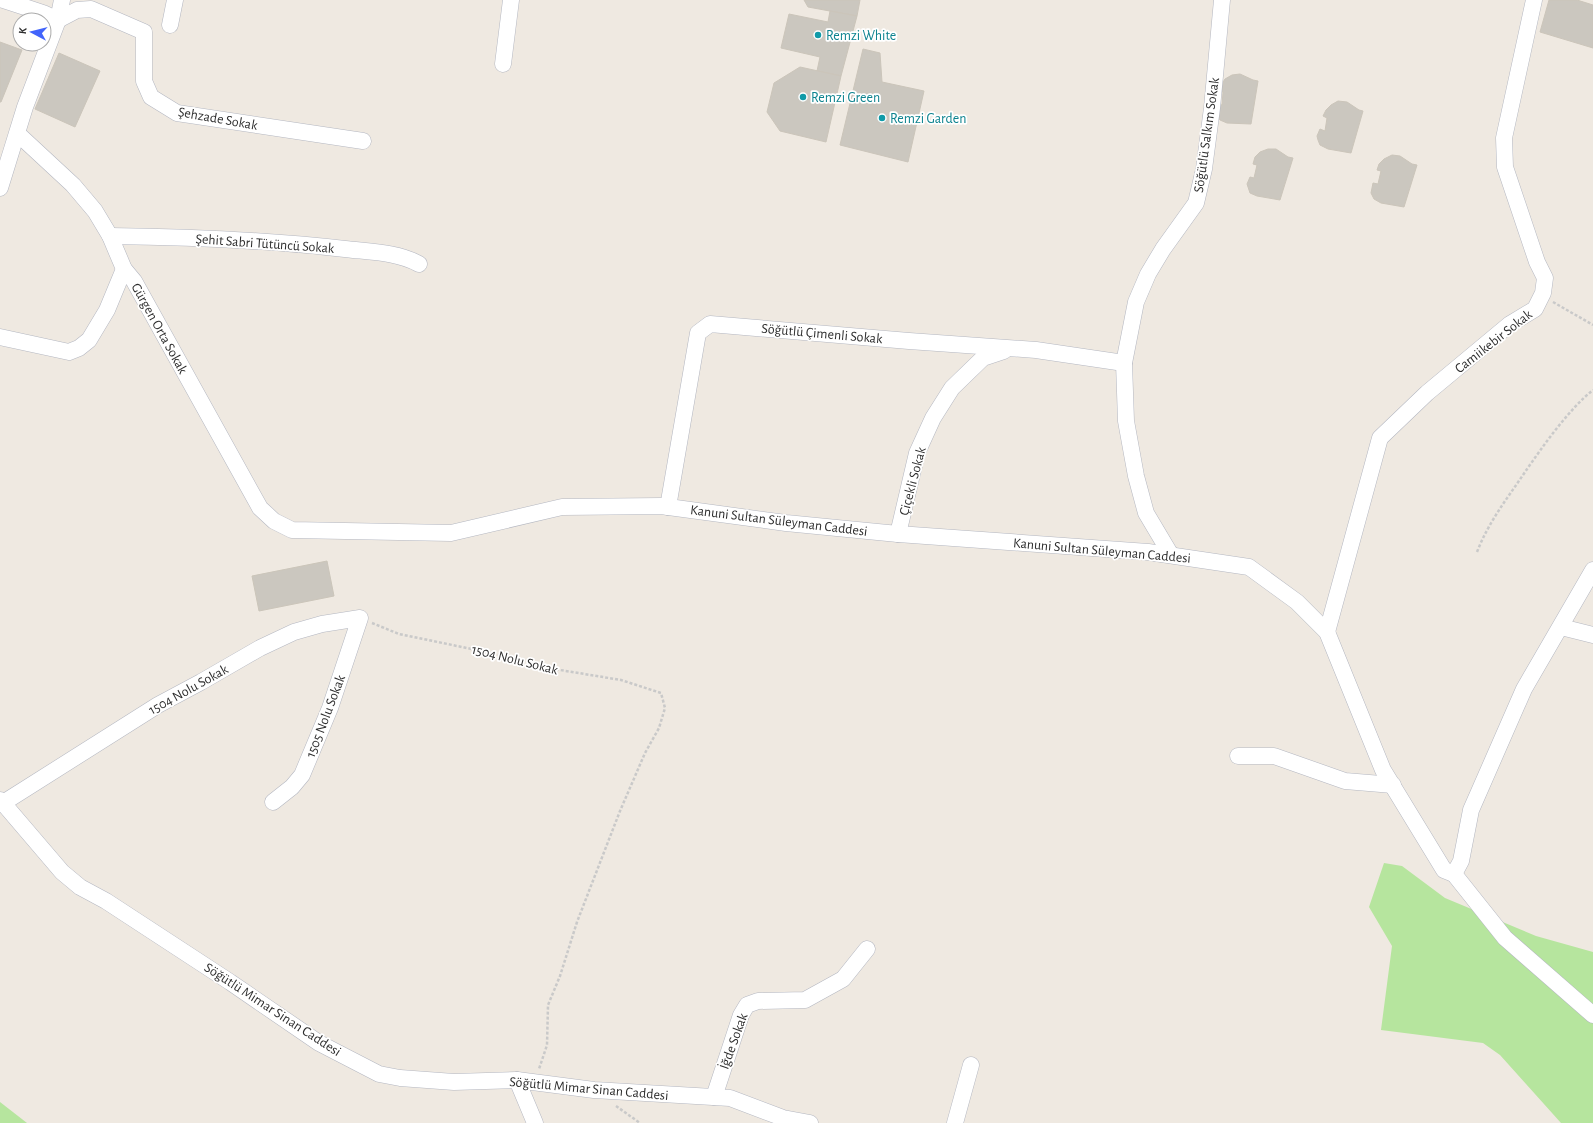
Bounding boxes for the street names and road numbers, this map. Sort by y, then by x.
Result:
street label: Söğütlü Salkım Sokak [1192,76,1222,194]
street label: Şehzade Sokak [177,105,259,133]
street label: Şehit Sabri Tütüncü Sokak [195,232,335,256]
street label: Gürgen Orta Sokak [128,281,190,377]
street label: Camiikebir Sokak [1452,307,1535,376]
street label: Söğütlü Çimenli Sokak [761,322,884,346]
street label: Çiçekli Sokak [897,445,929,517]
street label: Kanuni Sultan Süleyman Caddesi [689,503,868,539]
street label: Kanuni Sultan Süleyman Caddesi [1012,536,1191,566]
street label: 1504 Nolu Sokak [470,642,560,678]
street label: 1504 Nolu Sokak [146,662,231,717]
street label: 1505 Nolu Sokak [304,672,348,760]
street label: Söğütlü Mimar Sinan Caddesi [202,960,343,1059]
street label: İğde Sokak [715,1010,751,1071]
street label: Söğütlü Mimar Sinan Caddesi [509,1075,669,1103]

